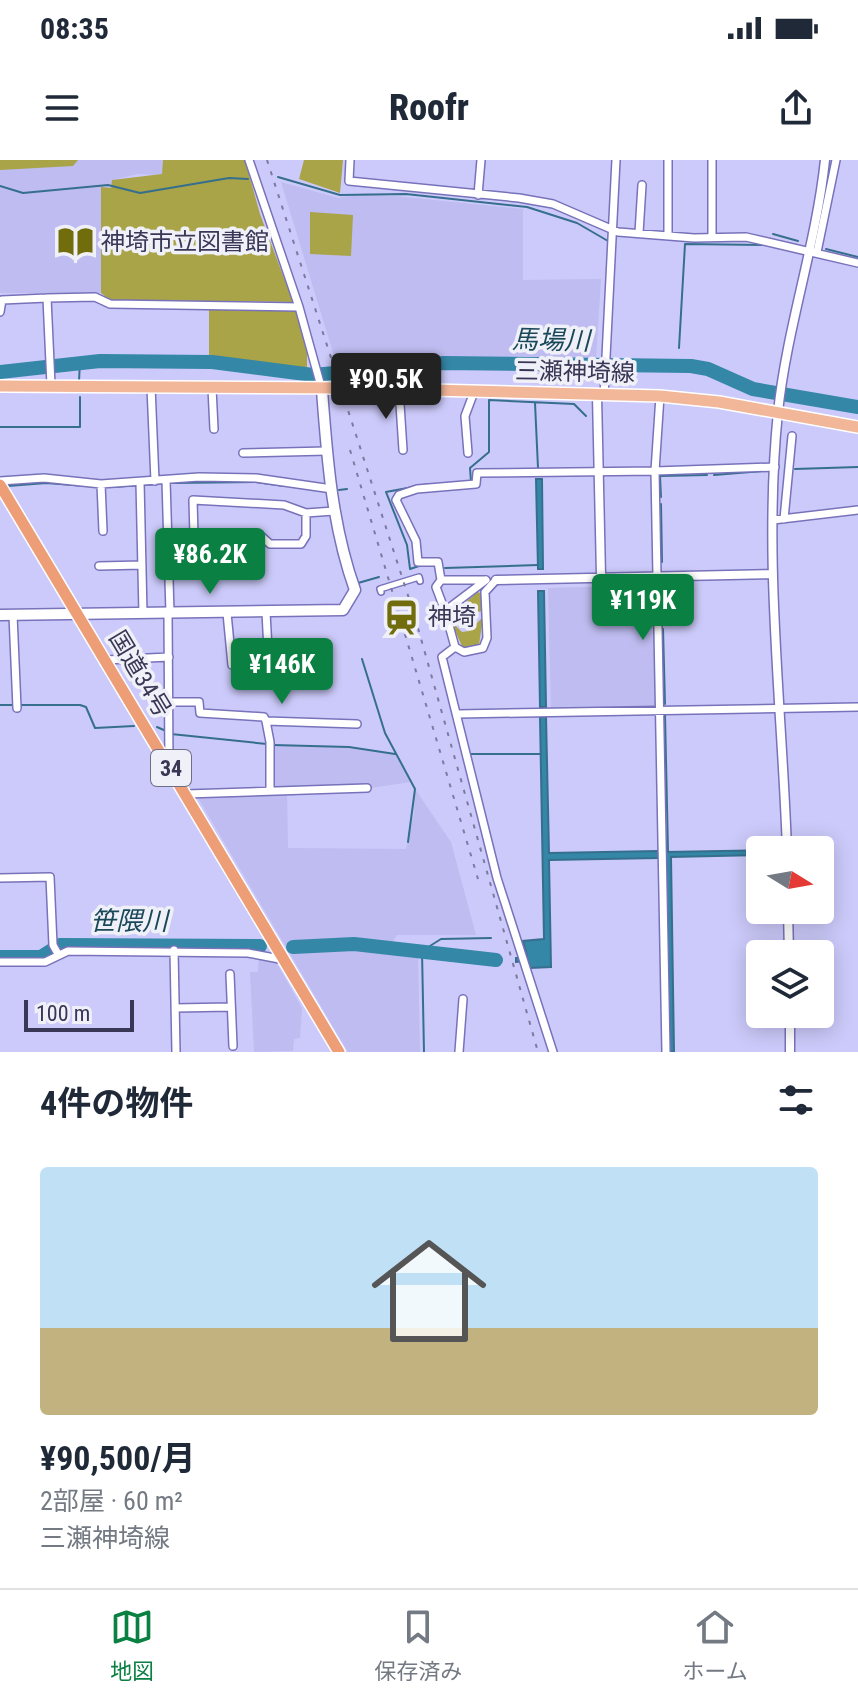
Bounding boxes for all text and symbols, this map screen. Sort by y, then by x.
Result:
text: 08:35 [40,11,109,46]
icon: menu [40,86,84,130]
icon: share [774,86,818,130]
text: Roofr [389,87,469,129]
library icon: 神埼市立図書館 [56,223,94,261]
place label: 神埼市立図書館 [101,228,269,256]
water label: 馬場川 [512,324,593,356]
pin: ¥90.5K [321,353,451,421]
street label: 三瀬神埼線 [515,357,635,387]
text: ¥90.5K [349,364,423,394]
pin: ¥86.2K [145,528,275,596]
text: ¥86.2K [173,539,247,569]
pin: ¥119K [587,574,699,642]
text: ¥119K [610,585,676,615]
station icon: 神埼 [383,598,421,636]
place label: 神埼 [428,603,476,631]
street label: 国道34号 [103,626,177,722]
pin: ¥146K [226,638,338,706]
text: ¥146K [249,649,315,679]
road number: 34 [151,750,191,786]
north arrow [746,836,834,924]
map controls [746,836,834,1028]
water label: 笹隈川 [90,906,171,936]
button: layers [746,940,834,1028]
scale bar [24,996,134,1032]
text: 100 m [36,1001,90,1026]
icon: filters [774,1078,818,1122]
text: 4件の物件 [40,1083,193,1123]
icon: home [357,1219,501,1363]
text: ¥90,500/月 [40,1438,196,1478]
text: 2部屋 · 60 m² [40,1486,183,1516]
text: 三瀬神埼線 [40,1523,170,1553]
tab: 地図 [110,1605,154,1685]
tab: 保存済み [374,1605,462,1685]
tab: ホーム [683,1605,748,1685]

